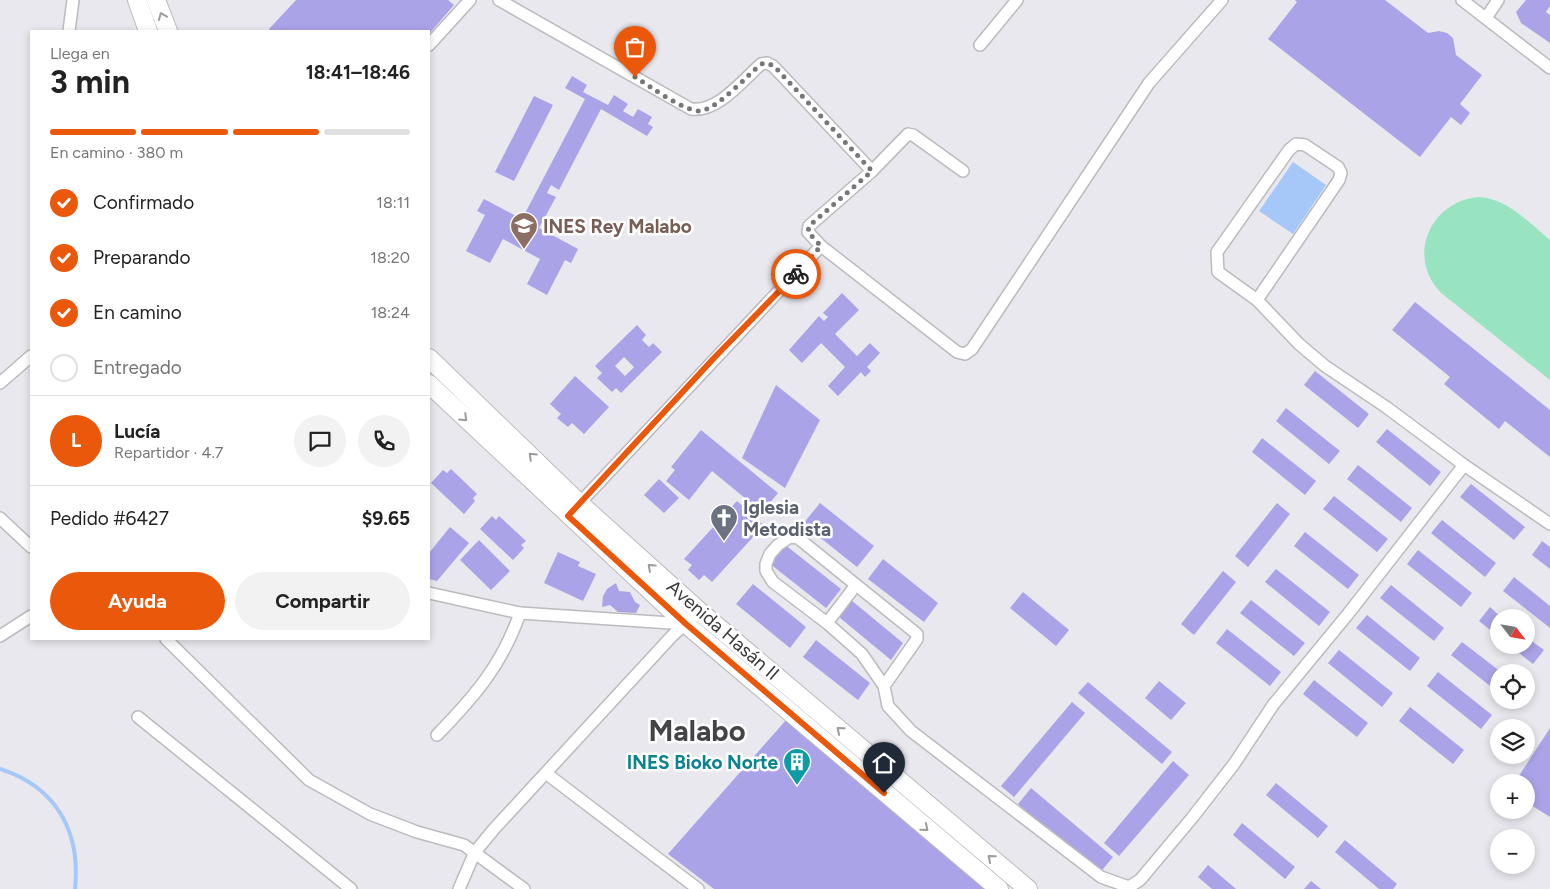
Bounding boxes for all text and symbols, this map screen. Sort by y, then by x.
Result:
one-way arrow [158,12,168,20]
pin [614,26,656,77]
icon: bag [621,33,649,61]
text: Llega en [50,44,110,63]
text: 18:41–18:46 [306,61,410,84]
text: 3 min [50,63,130,101]
text: En camino · 380 m [50,143,183,162]
icon: check [50,189,78,217]
text: Confirmado [93,191,194,214]
text: 18:11 [376,193,410,212]
school or university icon: INES Rey Malabo [509,211,539,250]
place label: INES Rey Malabo [543,215,692,238]
icon: check [50,244,78,272]
text: Preparando [93,246,191,269]
text: 18:20 [370,248,410,267]
courier [771,249,821,299]
icon: bike [782,260,810,288]
icon: check [50,299,78,327]
text: En camino [93,301,182,324]
text: 18:24 [371,303,410,322]
text: Entregado [93,356,182,379]
one-way arrow [458,412,467,421]
button: chat [294,415,346,467]
button: phone [358,415,410,467]
text: Lucía [114,420,160,443]
text: L [71,429,81,452]
text: Repartidor · 4.7 [114,443,223,462]
one-way arrow [528,453,537,462]
place label: Iglesia Metodista [743,496,831,541]
church icon: Iglesia Metodista [709,503,739,542]
text: Pedido #6427 [50,507,169,530]
text: $9.65 [362,507,410,530]
one-way arrow [647,564,656,573]
button: Ayuda [50,572,225,630]
button: Compartir [235,572,410,630]
street label: Avenida Hasán II [662,575,784,685]
north arrow [1490,609,1535,654]
map controls [1490,609,1535,874]
button: locate [1490,664,1535,709]
district label: Malabo [648,713,746,748]
button: layers [1490,719,1535,764]
one-way arrow [837,727,846,736]
pin [863,742,905,793]
building icon: INES Bioko Norte [782,747,812,786]
icon: home [870,749,898,777]
place label: INES Bioko Norte [627,751,778,774]
button: + [1490,774,1535,819]
one-way arrow [920,822,929,831]
button: − [1490,829,1535,874]
one-way arrow [988,855,997,863]

